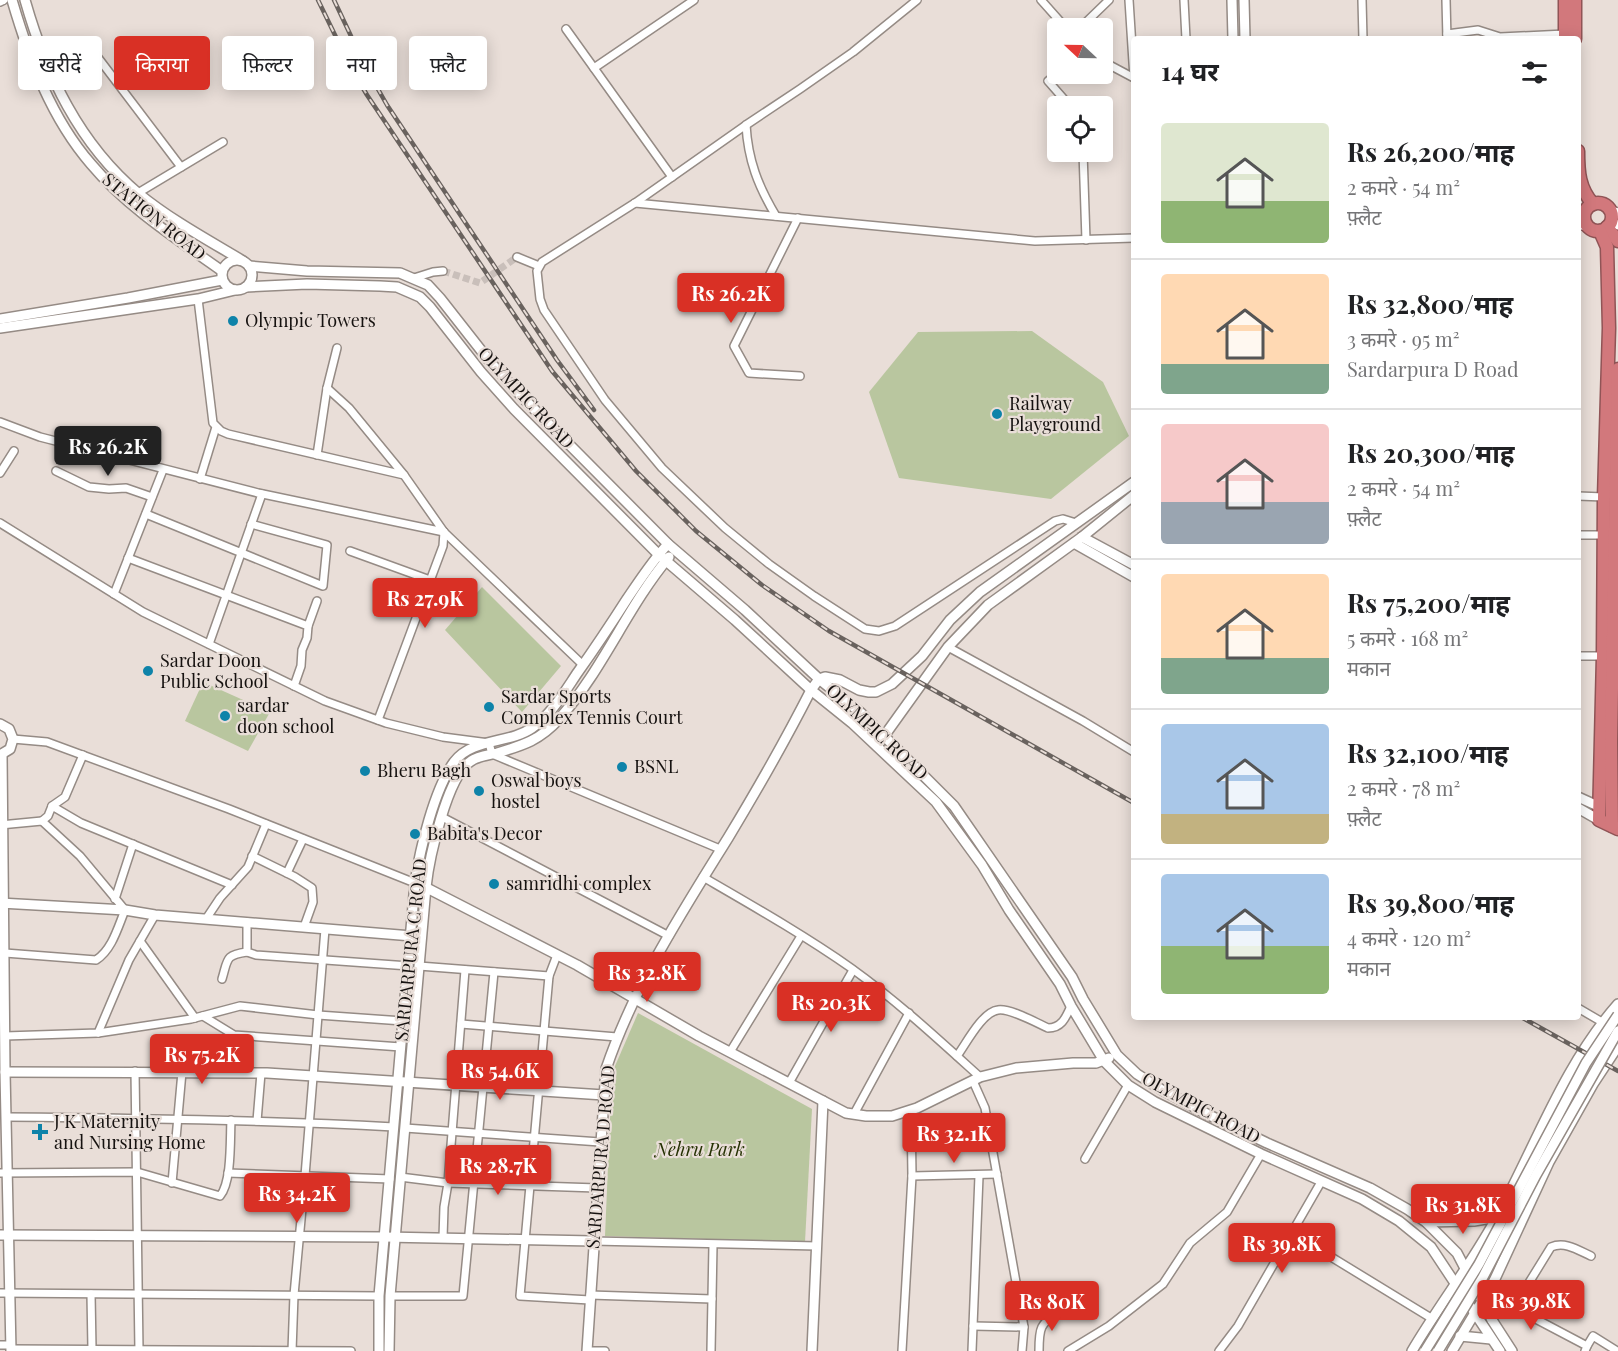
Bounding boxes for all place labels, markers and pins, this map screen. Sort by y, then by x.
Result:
pin: Rs 26.2K [669,273,793,324]
place label: Olympic Towers [245,308,376,332]
marker: Olympic Towers [226,314,240,328]
place label: Railway Playground [1009,391,1102,436]
marker: Railway Playground [990,407,1004,421]
pin: Rs 26.2K [46,426,170,477]
pin: Rs 27.9K [363,578,487,629]
place label: Sardar Doon Public School [160,648,268,693]
marker: Sardar Doon Public School [141,664,155,678]
place label: Sardar Sports Complex Tennis Court [501,684,683,729]
place label: sardar doon school [237,693,335,738]
marker: Sardar Sports Complex Tennis Court [482,700,496,714]
marker: sardar doon school [218,709,232,723]
place label: BSNL [634,754,679,778]
place label: Bheru Bagh [377,758,471,782]
marker: BSNL [615,760,629,774]
marker: Bheru Bagh [358,764,372,778]
place label: Oswal boys hostel [491,768,582,813]
marker: Oswal boys hostel [472,784,486,798]
place label: Babita's Decor [427,821,542,845]
marker: Babita's Decor [408,827,422,841]
place label: samridhi complex [506,871,652,895]
marker: samridhi complex [487,877,501,891]
pin: Rs 32.8K [585,952,709,1003]
pin: Rs 20.3K [769,982,893,1033]
pin: Rs 75.2K [140,1034,264,1085]
pin: Rs 54.6K [438,1050,562,1101]
place label: J K Maternity and Nursing Home [53,1109,206,1154]
pin: Rs 32.1K [892,1113,1016,1164]
marker: J K Maternity and Nursing Home [31,1123,49,1141]
pin: Rs 28.7K [436,1145,560,1196]
pin: Rs 34.2K [235,1173,359,1224]
pin: Rs 31.8K [1401,1184,1525,1235]
pin: Rs 39.8K [1220,1223,1344,1274]
pin: Rs 39.8K [1469,1280,1593,1331]
pin: Rs 80K [1003,1281,1101,1332]

